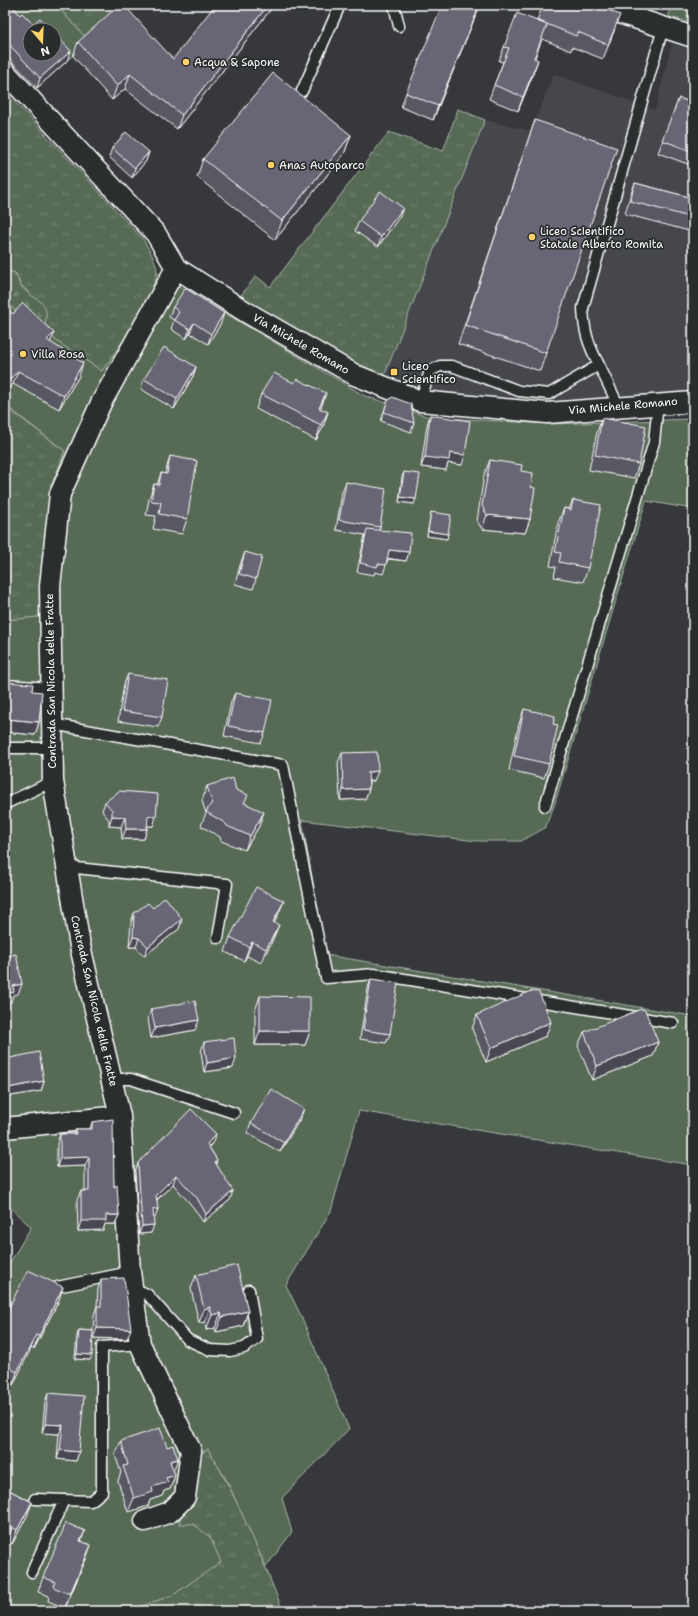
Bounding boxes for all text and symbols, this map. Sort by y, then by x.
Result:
north arrow [22,22,62,62]
text: N [38,42,52,60]
place label: Acqua & Sapone [194,55,280,70]
marker: Acqua & Sapone [181,57,191,67]
place label: Anas Autoparco [279,158,365,173]
marker: Anas Autoparco [266,160,276,170]
place label: Liceo Scientifico Statale Alberto Romita [540,224,663,252]
marker: Liceo Scientifico Statale Alberto Romita [527,232,537,242]
street label: Via Michele Romano [250,310,352,378]
place label: Villa Rosa [31,347,85,362]
marker: Villa Rosa [18,349,28,359]
place label: Liceo Scientifico [402,359,456,387]
marker: Liceo Scientifico [389,367,399,377]
street label: Via Michele Romano [568,394,678,418]
street label: Contrada San Nicola delle Fratte [42,593,60,769]
street label: Contrada San Nicola delle Fratte [67,914,121,1088]

